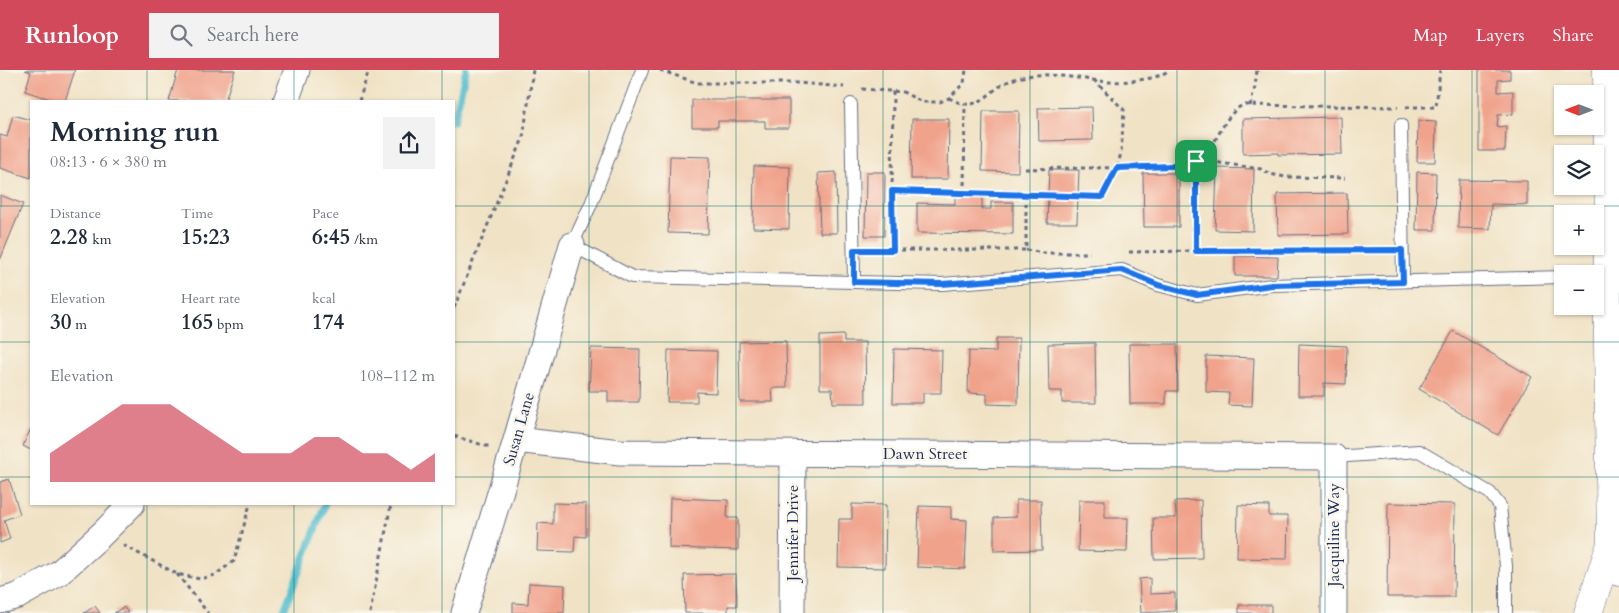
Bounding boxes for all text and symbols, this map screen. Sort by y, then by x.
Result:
search box [149,13,499,58]
text: Runloop [25,19,119,52]
icon: search [167,21,195,49]
text: Search here [207,22,299,48]
text: Map [1413,23,1448,48]
text: Layers [1476,23,1525,48]
text: Share [1553,23,1594,48]
north arrow [1554,85,1604,135]
map controls [1554,85,1604,315]
text: Morning run [50,113,219,151]
button: share [383,117,435,169]
pin [1175,140,1217,182]
button: layers [1554,145,1604,195]
icon: arrive [1182,147,1210,175]
text: 08:13 · 6 × 380 m [50,151,167,173]
text: Distance [50,204,101,223]
text: Time [181,204,213,223]
text: Pace [312,204,339,223]
button: + [1554,205,1604,255]
text: 2.28 [50,223,88,252]
text: 15:23 [181,223,230,252]
text: 6:45 [312,223,350,252]
text: km [88,230,111,249]
text: /km [350,230,378,249]
button: − [1554,265,1604,315]
text: Elevation [50,289,106,308]
text: Heart rate [181,289,240,308]
text: kcal [312,289,336,308]
text: 30 [50,308,72,337]
text: 165 [181,308,213,337]
text: 174 [312,308,344,337]
text: m [72,315,87,334]
text: bpm [213,315,244,334]
text: Elevation [50,365,114,387]
text: 108–112 m [359,365,435,387]
street label: Susan Lane [498,390,540,468]
street label: Dawn Street [883,443,967,465]
street label: Jacquiline Way [1323,483,1345,589]
street label: Jennifer Drive [782,485,804,583]

